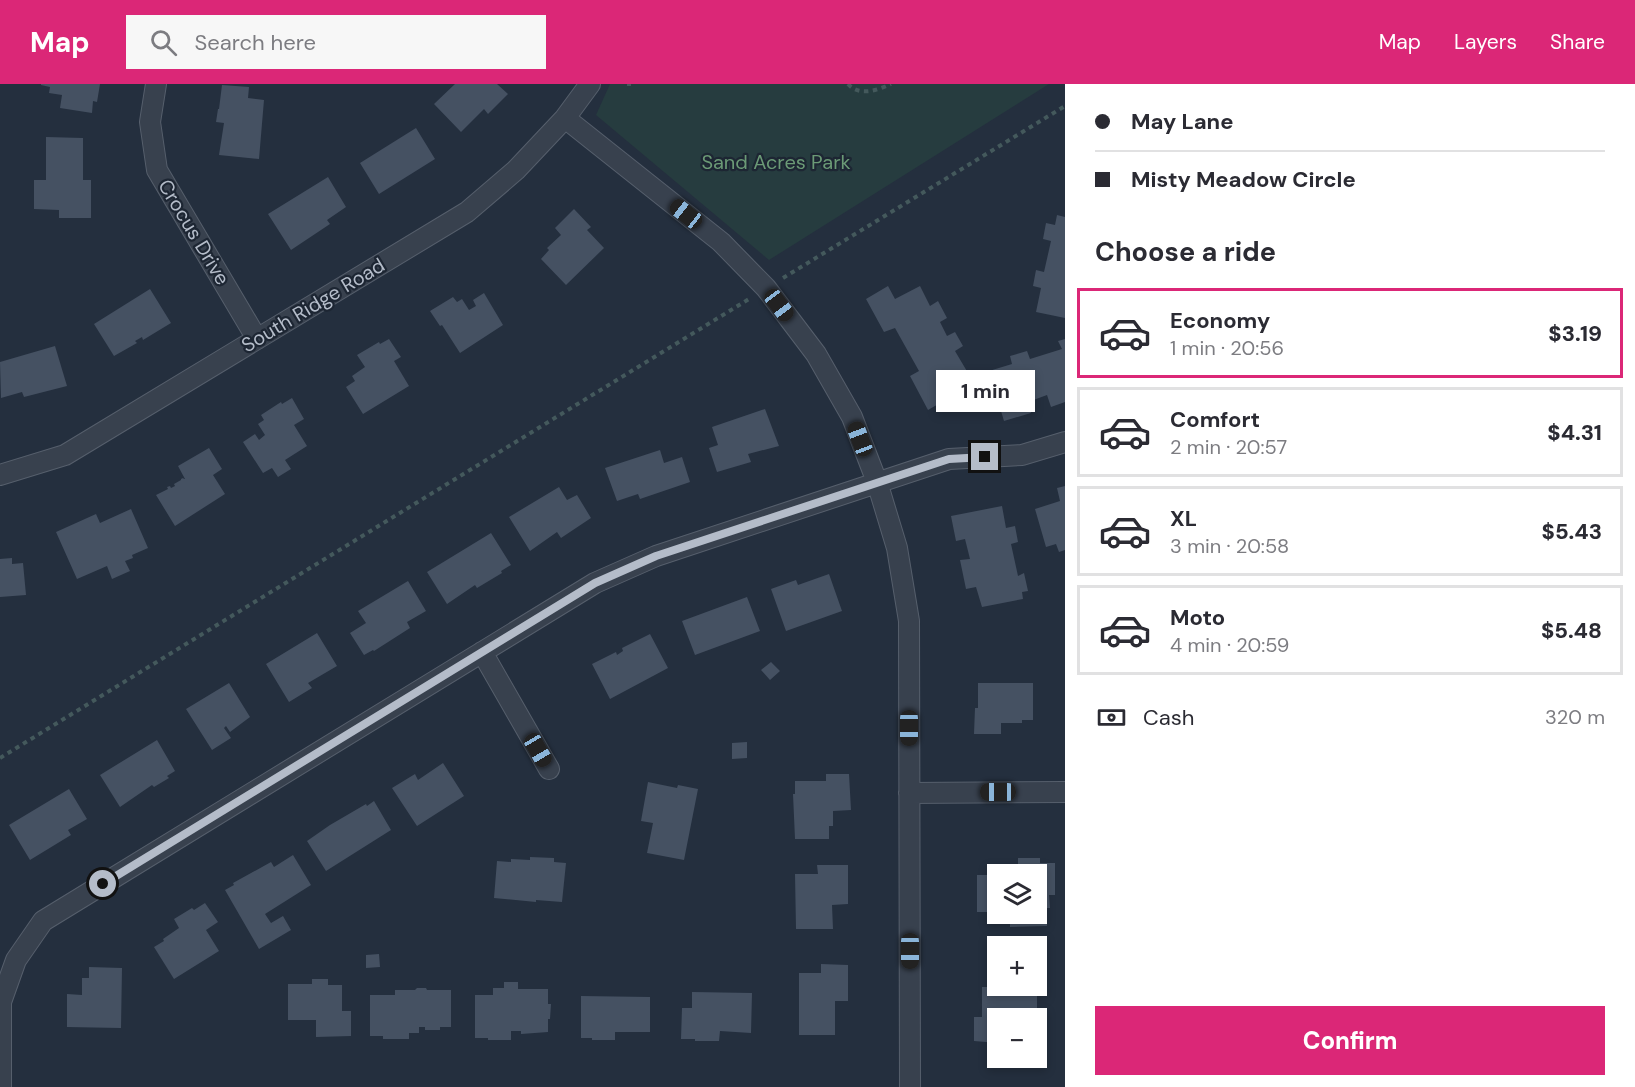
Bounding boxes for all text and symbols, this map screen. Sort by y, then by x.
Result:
search box [126,15,546,69]
text: Map [30,24,90,61]
icon: search [147,26,180,59]
text: Search here [195,28,316,57]
text: Map [1379,28,1421,56]
text: Layers [1454,28,1517,56]
text: Share [1550,28,1605,56]
text: May Lane [1131,107,1233,136]
park label: Sand Acres Park [701,149,851,175]
text: Misty Meadow Circle [1131,165,1356,194]
street label: Crocus Drive [152,174,236,290]
car [666,196,706,232]
text: Choose a ride [1095,234,1276,269]
street label: South Ridge Road [237,252,389,358]
car [761,285,797,325]
icon: car [1098,306,1152,360]
text: Economy [1170,306,1270,335]
text: $3.19 [1548,319,1602,348]
text: 1 min · 20:56 [1170,335,1284,361]
callout: 1 min [936,370,1034,412]
text: 1 min [961,378,1010,404]
icon: car [1098,405,1152,459]
text: Comfort [1170,405,1260,434]
text: $4.31 [1547,418,1602,447]
car [845,419,875,459]
text: 2 min · 20:57 [1170,434,1287,460]
route end [971,443,998,470]
icon: car [1098,504,1152,558]
text: XL [1170,504,1197,533]
text: $5.43 [1542,517,1602,546]
text: 3 min · 20:58 [1170,533,1289,559]
icon: car [1098,603,1152,657]
text: Moto [1170,603,1225,632]
text: $5.48 [1541,616,1602,645]
text: 4 min · 20:59 [1170,632,1289,658]
icon: cash [1095,701,1128,734]
text: Cash [1143,703,1194,732]
text: 320 m [1545,704,1605,730]
car [900,710,918,746]
car [521,730,555,770]
car [980,783,1016,801]
map controls [987,864,1047,1068]
button: layers [987,864,1047,924]
route start [89,870,116,897]
car [901,933,919,969]
button: + [987,936,1047,996]
button: Confirm [1095,1006,1605,1075]
button: − [987,1008,1047,1068]

